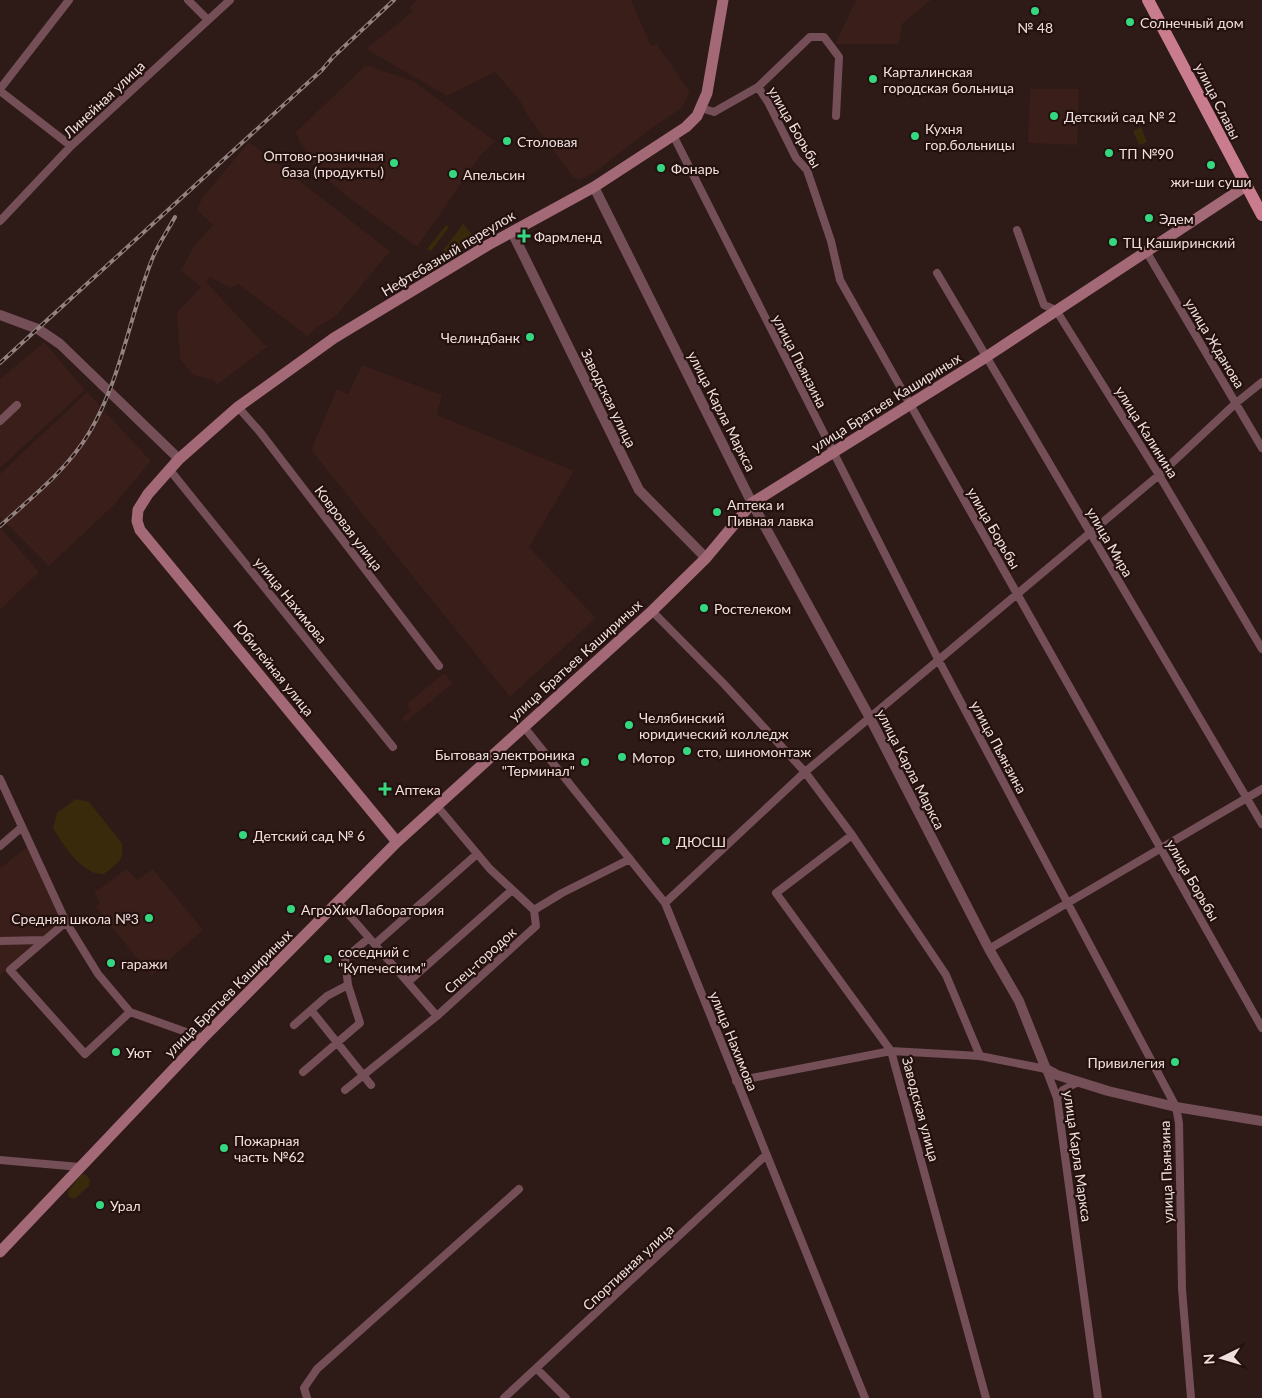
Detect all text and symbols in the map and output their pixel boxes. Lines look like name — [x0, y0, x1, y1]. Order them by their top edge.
marker: № 48 — [1029, 5, 1041, 17]
place label: Солнечный дом — [1140, 14, 1244, 31]
marker: Солнечный дом — [1124, 16, 1136, 28]
place label: № 48 — [1017, 19, 1053, 36]
street label: Линейная улица — [59, 57, 148, 142]
street label: улица Славы — [1191, 60, 1245, 142]
place label: Карталинская городская больница — [883, 63, 1014, 96]
marker: Карталинская городская больница — [867, 73, 879, 85]
street label: улица Борьбы — [765, 83, 825, 171]
place label: Детский сад № 2 — [1064, 108, 1176, 125]
marker: Детский сад № 2 — [1048, 110, 1060, 122]
place label: Кухня гор.больницы — [925, 120, 1015, 153]
marker: Кухня гор.больницы — [909, 130, 921, 142]
place label: Столовая — [517, 133, 578, 150]
marker: Столовая — [501, 135, 513, 147]
place label: ТП №90 — [1119, 145, 1174, 162]
place label: Оптово-розничная база (продукты) — [263, 147, 384, 180]
marker: ТП №90 — [1103, 147, 1115, 159]
marker: Оптово-розничная база (продукты) — [388, 157, 400, 169]
marker: жи-ши суши — [1205, 159, 1217, 171]
place label: Фонарь — [671, 160, 719, 177]
marker: Фонарь — [655, 162, 667, 174]
place label: Апельсин — [463, 166, 525, 183]
marker: Апельсин — [447, 168, 459, 180]
place label: жи-ши суши — [1171, 173, 1251, 190]
street label: Нефтебазный переулок — [378, 206, 519, 300]
place label: Эдем — [1159, 210, 1194, 227]
marker: Эдем — [1143, 212, 1155, 224]
place label: Фармленд — [534, 228, 602, 245]
marker: Фармленд — [518, 230, 530, 242]
place label: ТЦ Каширинский — [1123, 234, 1235, 251]
marker: ТЦ Каширинский — [1107, 236, 1119, 248]
street label: улица Жданова — [1182, 295, 1249, 391]
street label: улица Пьянзина — [769, 311, 831, 411]
place label: Челиндбанк — [441, 329, 521, 346]
marker: Челиндбанк — [524, 331, 536, 343]
street label: Заводская улица — [578, 346, 640, 450]
street label: улица Карла Маркса — [684, 348, 760, 474]
street label: улица Братьев Кашириных — [808, 349, 964, 455]
street label: улица Калинина — [1112, 383, 1182, 481]
street label: Ковровая улица — [311, 482, 387, 574]
street label: улица Борьбы — [964, 484, 1024, 572]
place label: Аптека и Пивная лавка — [727, 496, 814, 529]
street label: улица Мира — [1083, 504, 1137, 580]
marker: Аптека и Пивная лавка — [711, 506, 723, 518]
street label: улица Нахимова — [251, 553, 331, 647]
street label: улица Братьев Кашириных — [505, 596, 645, 724]
place label: Ростелеком — [714, 600, 791, 617]
marker: Ростелеком — [698, 602, 710, 614]
street label: Юбилейная улица — [230, 617, 318, 719]
street label: улица Пьянзина — [967, 698, 1031, 796]
street label: улица Карла Маркса — [873, 706, 949, 832]
place label: Челябинский юридический колледж — [639, 709, 789, 742]
marker: Челябинский юридический колледж — [623, 719, 635, 731]
place label: сто, шиномонтаж — [697, 743, 811, 760]
marker: сто, шиномонтаж — [681, 745, 693, 757]
place label: Бытовая электроника "Терминал" — [435, 746, 575, 779]
place label: Мотор — [632, 749, 675, 766]
marker: Мотор — [616, 751, 628, 763]
marker: Бытовая электроника "Терминал" — [579, 756, 591, 768]
place label: Аптека — [395, 781, 441, 798]
marker: Аптека — [379, 783, 391, 795]
place label: Детский сад № 6 — [253, 827, 365, 844]
marker: Детский сад № 6 — [237, 829, 249, 841]
place label: ДЮСШ — [676, 833, 726, 850]
marker: ДЮСШ — [660, 835, 672, 847]
street label: улица Борьбы — [1163, 836, 1223, 924]
place label: АгроХимЛаборатория — [301, 901, 444, 918]
marker: АгроХимЛаборатория — [285, 903, 297, 915]
place label: Средняя школа №3 — [11, 910, 139, 927]
marker: Средняя школа №3 — [143, 912, 155, 924]
street label: Спец-городок — [441, 923, 520, 997]
street label: улица Братьев Кашириных — [161, 926, 295, 1060]
place label: соседний с "Купеческим" — [338, 943, 426, 976]
marker: соседний с "Купеческим" — [322, 953, 334, 965]
place label: гаражи — [121, 955, 168, 972]
marker: гаражи — [105, 957, 117, 969]
street label: улица Нахимова — [706, 989, 762, 1093]
place label: Уют — [126, 1044, 152, 1061]
marker: Уют — [110, 1046, 122, 1058]
place label: Привилегия — [1088, 1054, 1165, 1071]
street label: Заводская улица — [899, 1055, 943, 1163]
marker: Привилегия — [1169, 1056, 1181, 1068]
street label: улица Карла Маркса — [1060, 1089, 1096, 1223]
street label: улица Пьянзина — [1156, 1120, 1176, 1224]
place label: Пожарная часть №62 — [234, 1132, 305, 1165]
marker: Пожарная часть №62 — [218, 1142, 230, 1154]
place label: Урал — [110, 1197, 141, 1214]
marker: Урал — [94, 1199, 106, 1211]
street label: Спортивная улица — [579, 1220, 677, 1314]
north arrow — [1197, 1333, 1247, 1383]
text: N — [1200, 1353, 1217, 1365]

